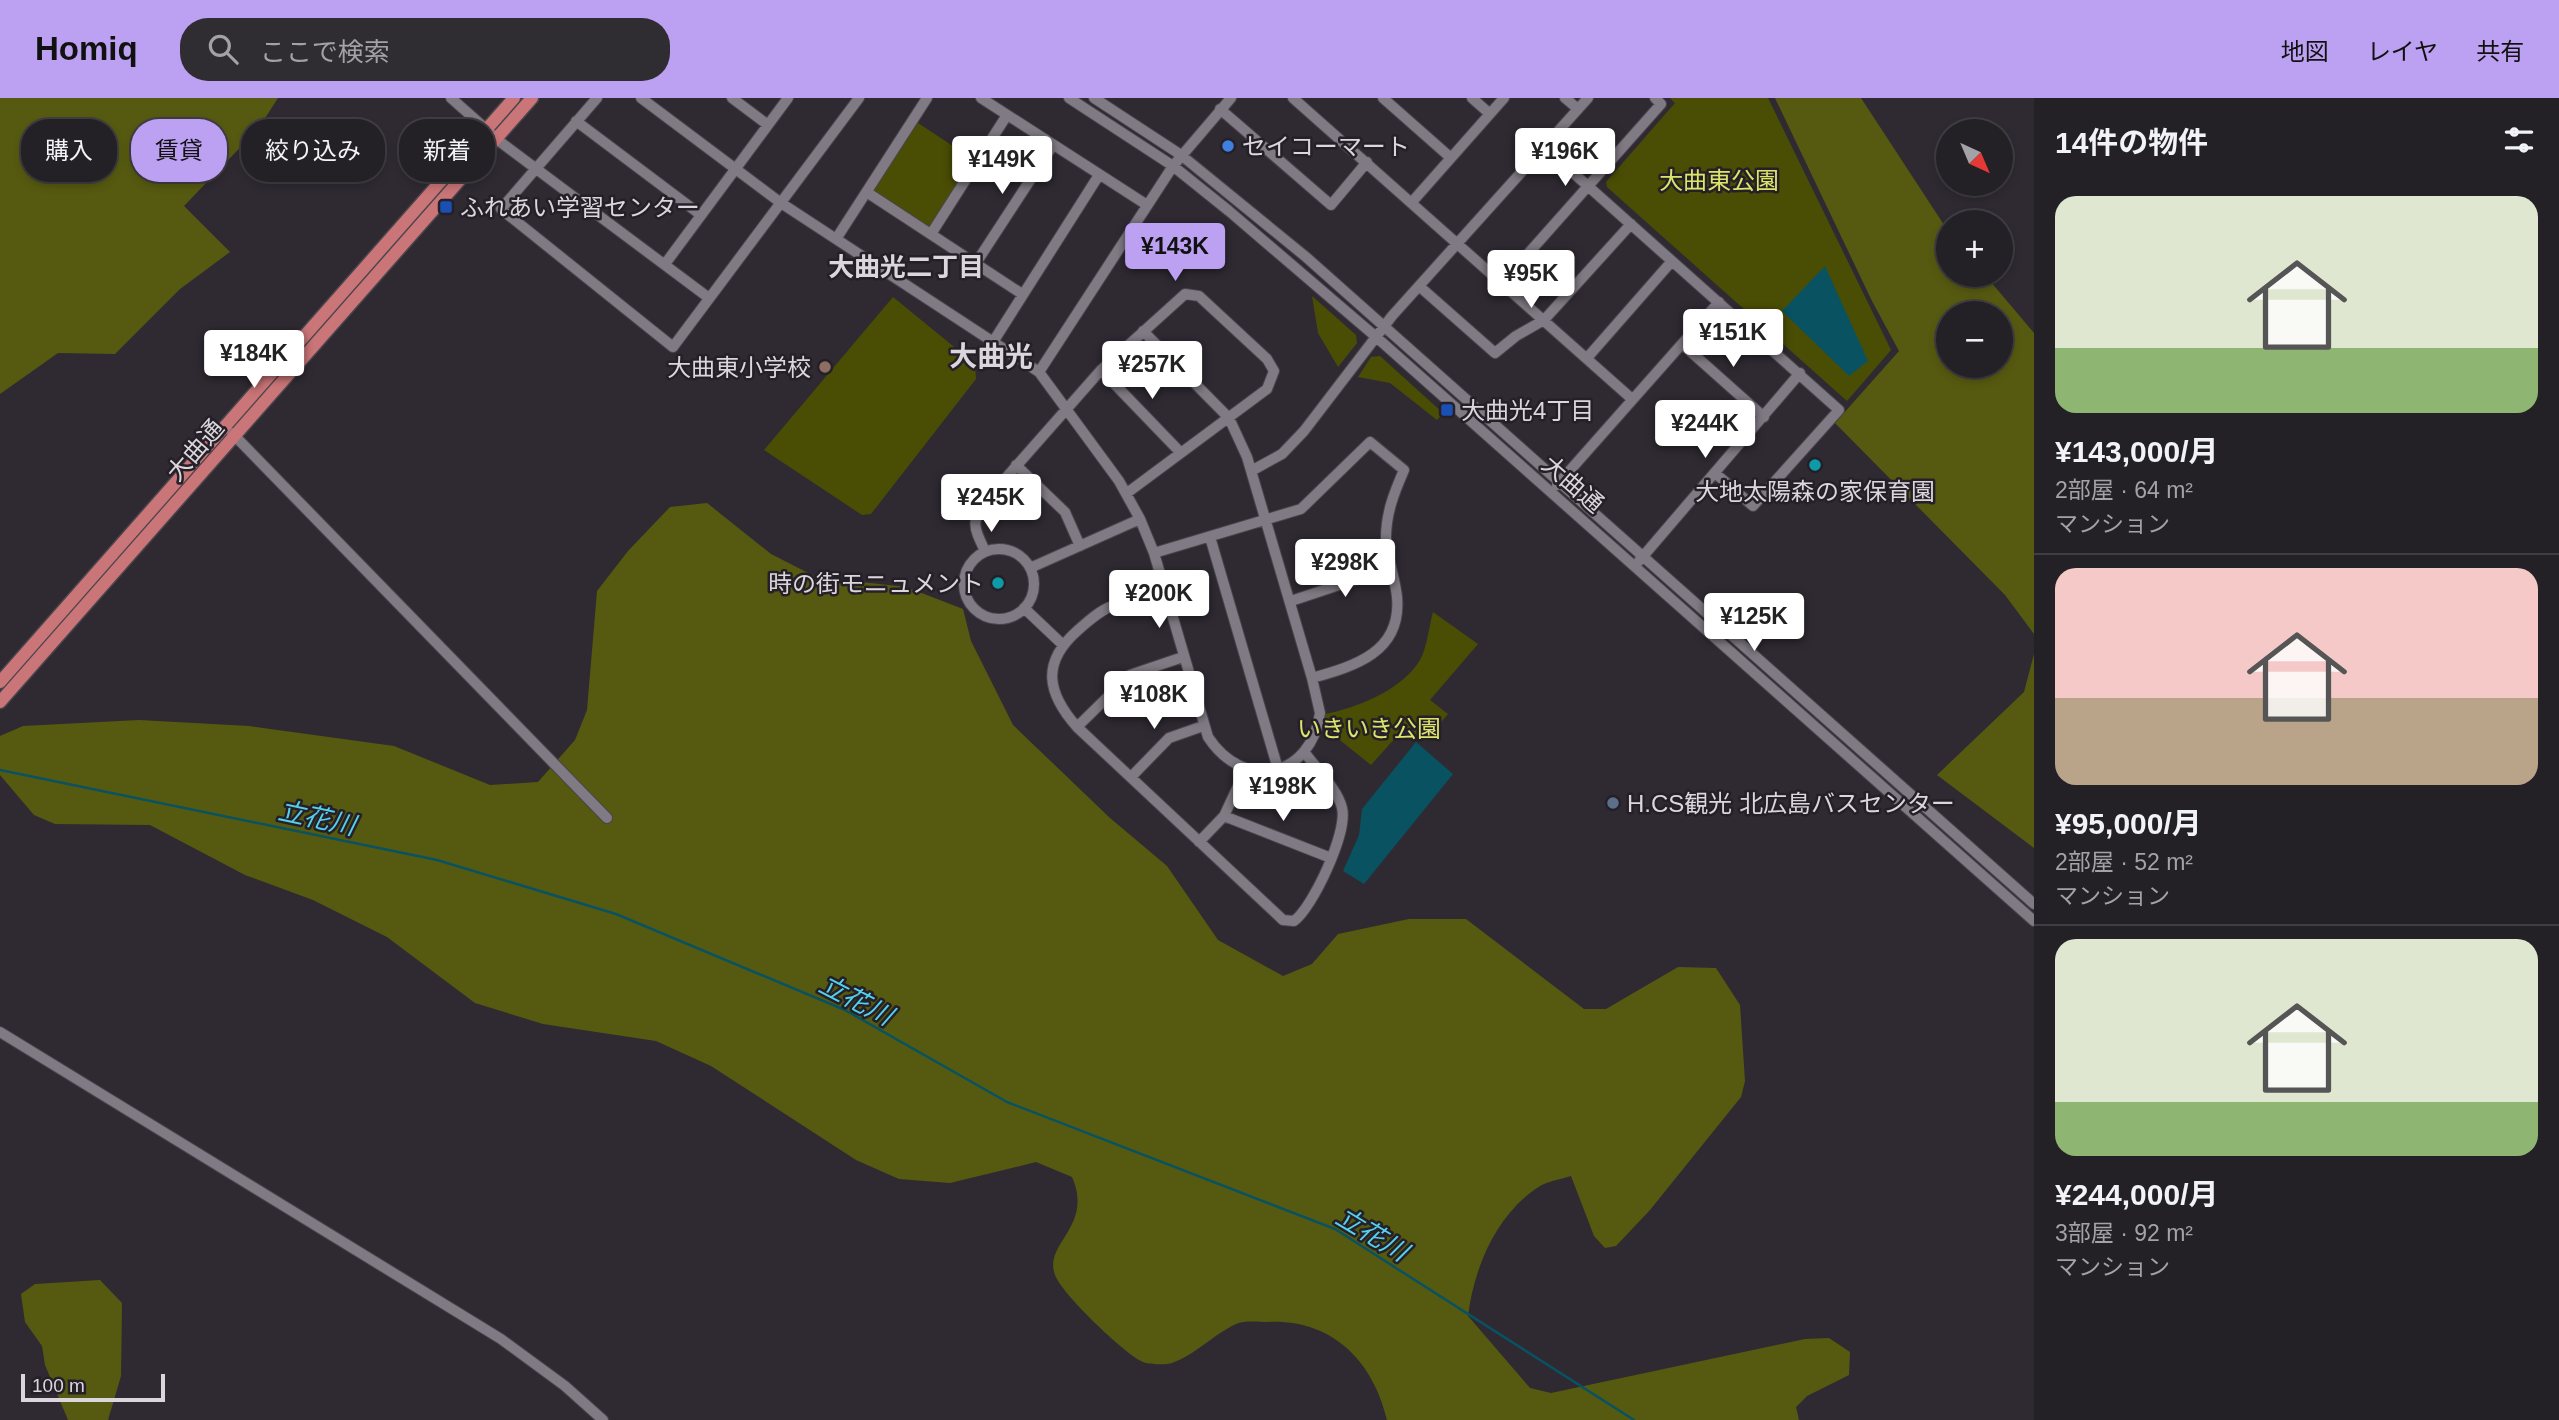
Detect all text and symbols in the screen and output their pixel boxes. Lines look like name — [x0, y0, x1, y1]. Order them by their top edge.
search box — [180, 18, 670, 81]
text: Homiq — [35, 30, 138, 67]
icon: search — [204, 30, 242, 68]
text: ここで検索 — [260, 37, 390, 67]
text: 地図 — [2281, 38, 2329, 65]
text: レイヤ — [2367, 38, 2438, 65]
text: 共有 — [2476, 38, 2524, 65]
chip: 購入 — [21, 119, 117, 182]
chip: 賃貸 — [131, 119, 227, 182]
chip: 絞り込み — [241, 119, 385, 182]
chip: 新着 — [399, 119, 495, 182]
north arrow — [1936, 119, 2012, 196]
map controls — [1936, 119, 2013, 378]
icon: filters — [2500, 121, 2538, 159]
text: 14件の物件 — [2055, 126, 2208, 159]
pin: ¥196K — [1516, 129, 1614, 188]
place label: セイコーマート — [1242, 133, 1410, 160]
pin: ¥149K — [953, 136, 1051, 196]
marker: セイコーマート — [1220, 138, 1236, 154]
text: ¥196K — [1531, 138, 1599, 164]
text: ¥149K — [968, 146, 1036, 172]
park label: 大曲東公園 — [1659, 167, 1779, 194]
place label: ふれあい学習センター — [460, 194, 700, 221]
marker: ふれあい学習センター — [438, 199, 454, 215]
button: + — [1936, 210, 2013, 287]
pin: ¥143K — [1126, 223, 1224, 283]
text: ¥143K — [1141, 233, 1209, 259]
icon: home — [2234, 242, 2360, 368]
pin: ¥95K — [1490, 250, 1572, 310]
district label: 大曲光二丁目 — [828, 252, 984, 282]
text: ¥95K — [1504, 260, 1558, 286]
button: − — [1936, 301, 2013, 378]
pin: ¥151K — [1684, 310, 1782, 369]
text: ¥151K — [1699, 319, 1767, 345]
pin: ¥184K — [205, 330, 303, 390]
text: ¥184K — [220, 340, 288, 366]
district label: 大曲光 — [949, 341, 1033, 372]
pin: ¥257K — [1103, 342, 1201, 401]
text: ¥257K — [1118, 351, 1186, 377]
place label: 大曲東小学校 — [667, 354, 811, 381]
marker: 大曲東小学校 — [817, 359, 833, 375]
place label: 大曲光4丁目 — [1461, 397, 1594, 424]
pin: ¥244K — [1656, 400, 1754, 460]
marker: 大曲光4丁目 — [1439, 402, 1455, 418]
text: ¥244K — [1671, 410, 1739, 436]
street label: 大曲通 — [161, 414, 229, 486]
text: ¥143,000/月 — [2055, 435, 2218, 468]
street label: 大曲通 — [1537, 450, 1609, 518]
marker: 大地太陽森の家保育園 — [1807, 457, 1823, 473]
pin: ¥245K — [942, 474, 1040, 534]
text: 2部屋 · 64 m² — [2055, 477, 2193, 503]
place label: 大地太陽森の家保育園 — [1695, 478, 1935, 505]
text: ¥245K — [957, 484, 1025, 510]
text: マンション — [2055, 511, 2170, 537]
pin: ¥298K — [1296, 540, 1394, 599]
text: ¥298K — [1311, 549, 1379, 575]
place label: 時の街モニュメント — [768, 570, 984, 597]
pin: ¥200K — [1110, 570, 1208, 630]
marker: 時の街モニュメント — [990, 575, 1006, 591]
text: ¥200K — [1125, 580, 1193, 606]
pin: ¥125K — [1705, 594, 1803, 653]
text: ¥125K — [1720, 603, 1788, 629]
icon: home — [2234, 614, 2360, 740]
pin: ¥108K — [1105, 672, 1203, 731]
text: ¥108K — [1120, 681, 1188, 707]
park label: いきいき公園 — [1297, 715, 1441, 742]
pin: ¥198K — [1234, 764, 1332, 823]
text: ¥198K — [1249, 773, 1317, 799]
place label: H.CS観光 北広島バスセンター — [1627, 790, 1955, 817]
water label: 立花川 — [276, 795, 361, 841]
marker: H.CS観光 北広島バスセンター — [1605, 795, 1621, 811]
text: ¥95,000/月 — [2055, 807, 2202, 840]
text: 2部屋 · 52 m² — [2055, 849, 2193, 875]
text: マンション — [2055, 883, 2170, 909]
water label: 立花川 — [814, 969, 900, 1032]
icon: home — [2234, 985, 2360, 1111]
text: ¥244,000/月 — [2055, 1178, 2218, 1211]
water label: 立花川 — [1331, 1201, 1416, 1268]
text: 3部屋 · 92 m² — [2055, 1220, 2193, 1246]
text: マンション — [2055, 1254, 2170, 1280]
scale bar — [21, 1371, 164, 1403]
text: 100 m — [32, 1375, 85, 1396]

